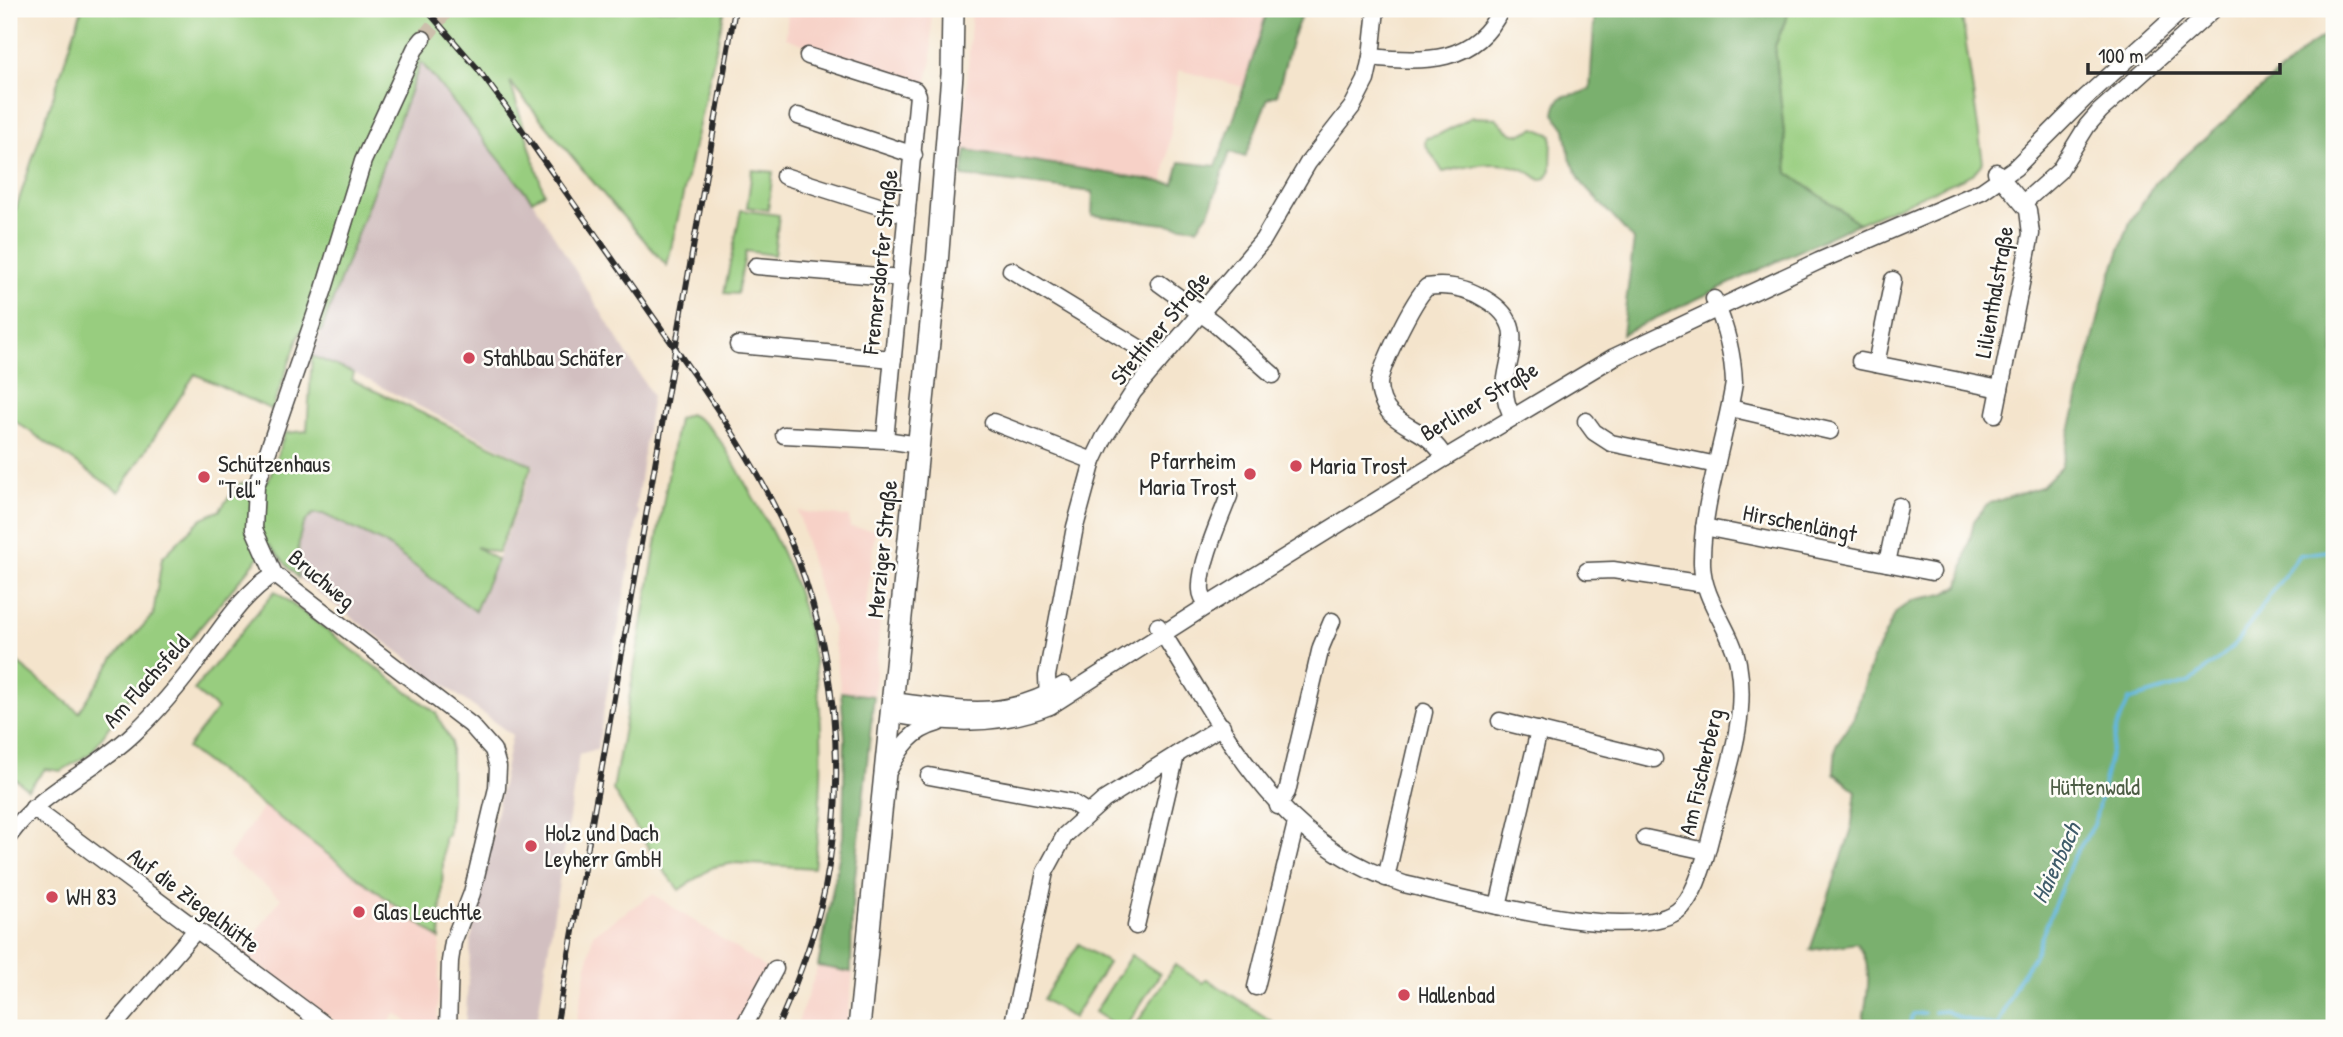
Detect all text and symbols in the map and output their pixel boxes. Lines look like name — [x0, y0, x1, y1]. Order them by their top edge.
scale bar — [2088, 32, 2280, 76]
text: 100 m — [2098, 41, 2144, 70]
street label: Fremersdorfer Straße — [854, 168, 905, 357]
street label: Lilienthalstraße — [1967, 224, 2020, 360]
street label: Stettiner Straße — [1103, 264, 1216, 391]
place label: Stahlbau Schäfer — [483, 342, 624, 373]
marker: Stahlbau Schäfer — [461, 350, 477, 366]
street label: Berliner Straße — [1414, 353, 1543, 448]
place label: Pfarrheim Maria Trost — [1139, 445, 1237, 502]
place label: Schützenhaus "Tell" — [218, 448, 331, 505]
place label: Maria Trost — [1310, 450, 1408, 481]
marker: Maria Trost — [1288, 458, 1304, 474]
marker: Pfarrheim Maria Trost — [1242, 466, 1258, 482]
marker: Schützenhaus "Tell" — [196, 469, 212, 485]
street label: Merziger Straße — [859, 479, 904, 619]
street label: Hirschenlängt — [1740, 496, 1861, 549]
street label: Bruchweg — [282, 542, 362, 616]
street label: Am Flachsfeld — [95, 627, 196, 734]
street label: Am Fischerberg — [1671, 706, 1730, 838]
park label: Hüttenwald — [2050, 771, 2140, 802]
water label: Haienbach — [2023, 816, 2088, 908]
place label: Holz und Dach Leyherr GmbH — [545, 817, 661, 874]
marker: Holz und Dach Leyherr GmbH — [523, 838, 539, 854]
street label: Auf die Ziegelhütte — [122, 840, 267, 959]
place label: WH 83 — [66, 881, 117, 912]
marker: WH 83 — [44, 889, 60, 905]
place label: Glas Leuchtle — [373, 896, 482, 927]
marker: Glas Leuchtle — [351, 904, 367, 920]
place label: Hallenbad — [1418, 979, 1495, 1010]
marker: Hallenbad — [1396, 987, 1412, 1003]

